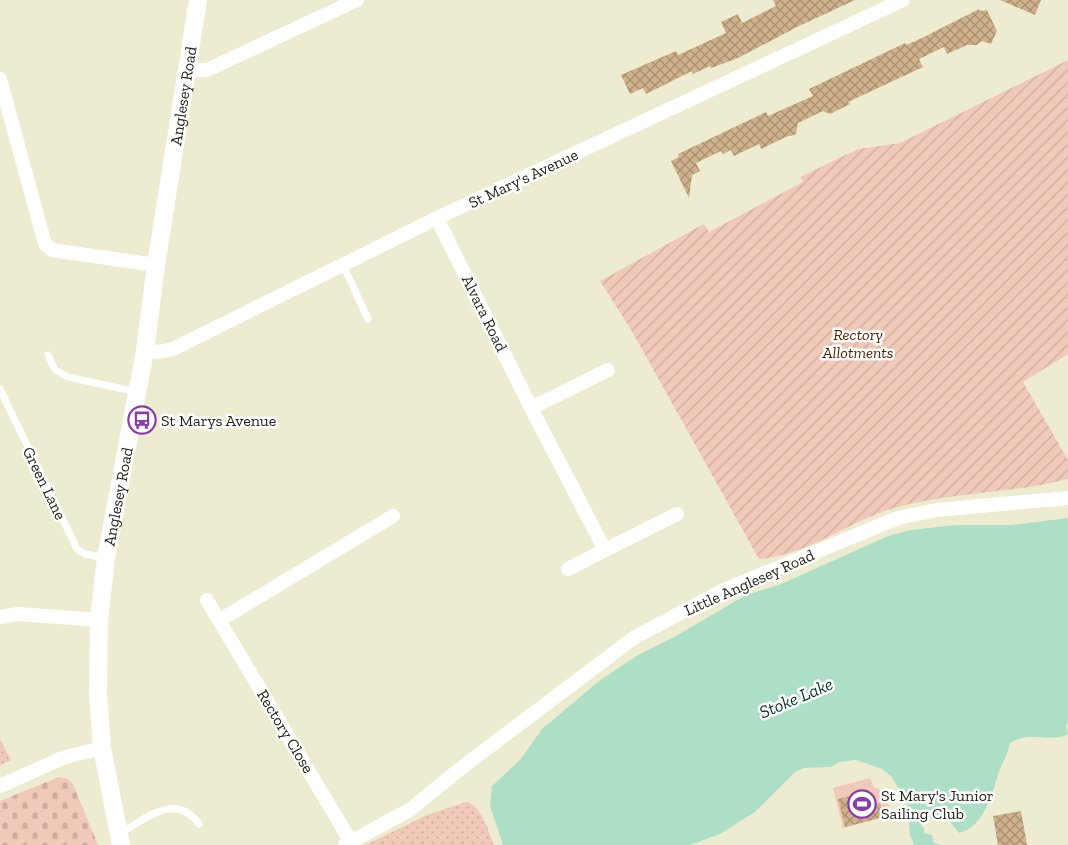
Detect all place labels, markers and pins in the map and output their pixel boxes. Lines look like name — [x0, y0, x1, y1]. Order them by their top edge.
bus stop icon: St Marys Avenue — [127, 405, 157, 435]
place label: St Marys Avenue — [161, 411, 276, 430]
place label: St Mary's Junior Sailing Club — [881, 786, 994, 823]
sports icon: St Mary's Junior Sailing Club — [847, 789, 877, 819]

